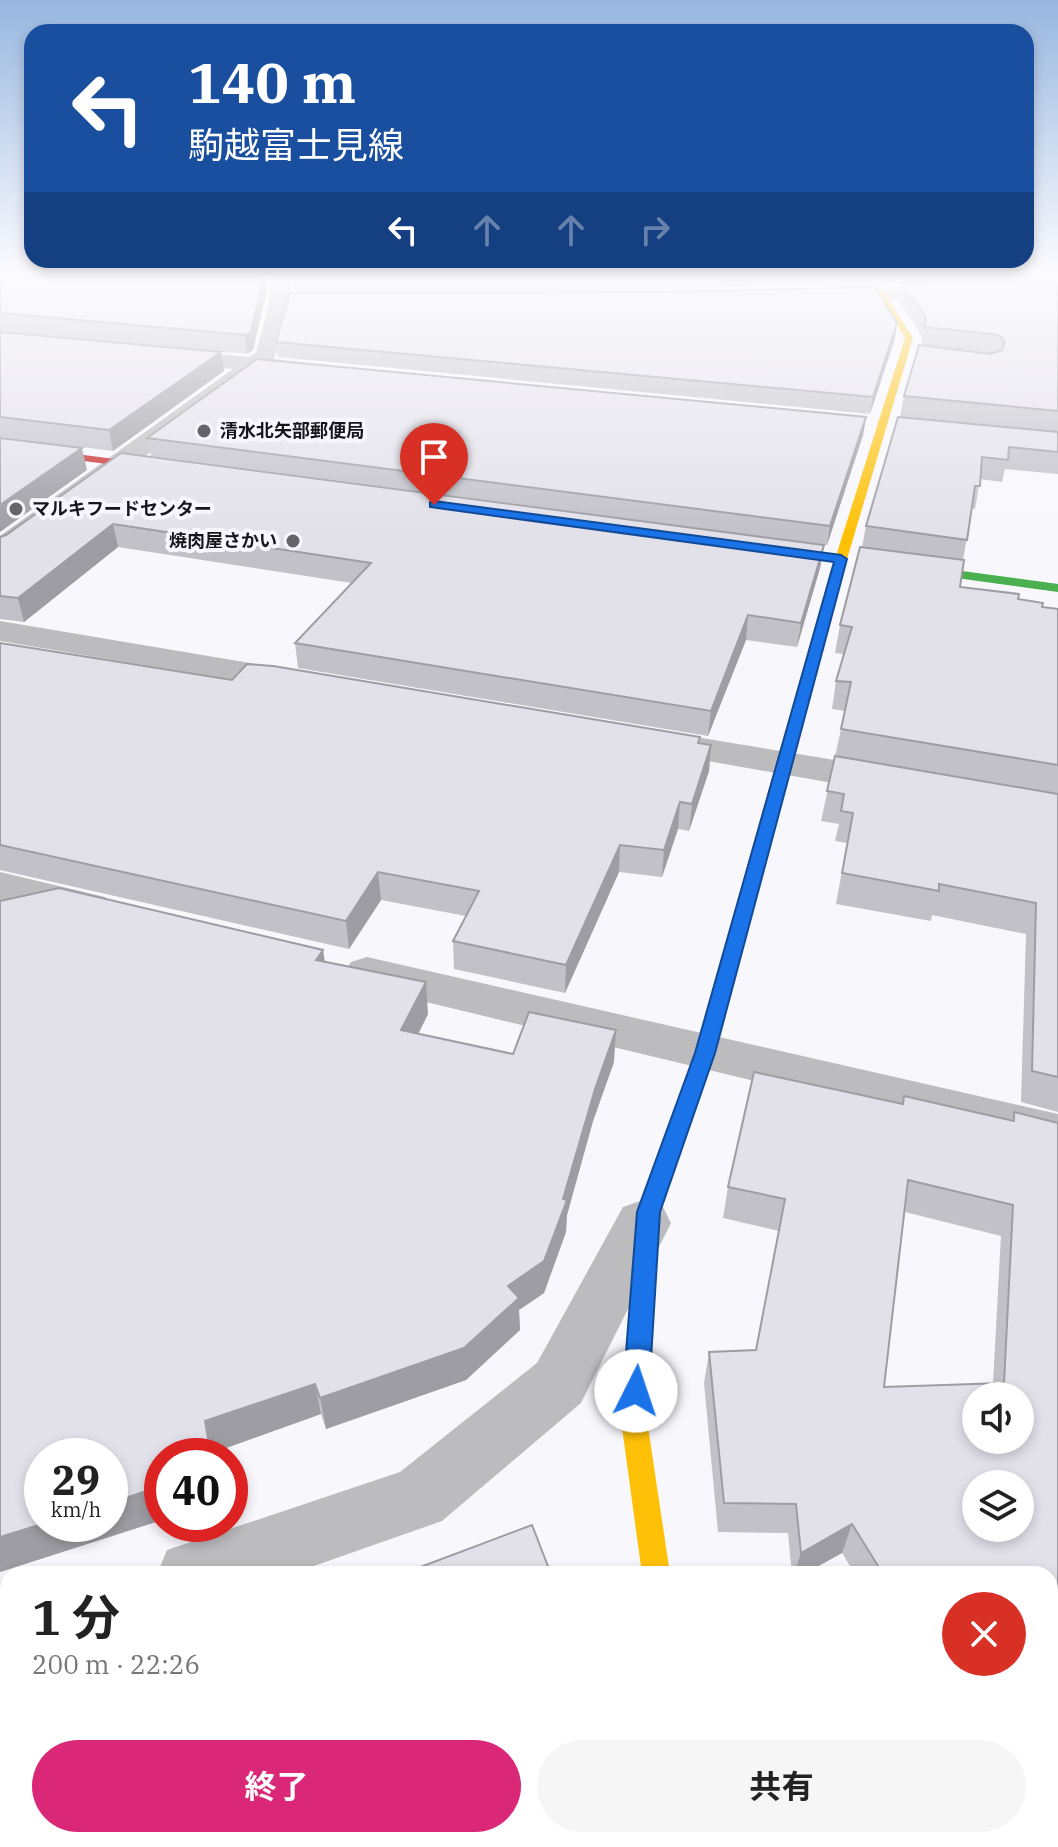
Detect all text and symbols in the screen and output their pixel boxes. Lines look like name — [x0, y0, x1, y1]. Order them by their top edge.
text: 140 m — [188, 46, 356, 118]
icon: left — [56, 56, 160, 160]
text: 駒越富士見線 — [188, 121, 404, 168]
icon: left — [381, 208, 425, 252]
icon: ahead — [465, 208, 509, 252]
icon: ahead — [549, 208, 593, 252]
icon: right — [633, 208, 677, 252]
place label: 清水北矢部郵便局 — [220, 419, 364, 442]
marker: 清水北矢部郵便局 — [195, 422, 213, 440]
pin — [400, 423, 468, 505]
icon: arrive — [412, 435, 456, 479]
place label: マルキフードセンター — [32, 497, 212, 520]
marker: マルキフードセンター — [7, 500, 25, 518]
place label: 焼肉屋さかい — [169, 529, 277, 552]
marker: 焼肉屋さかい — [284, 532, 302, 550]
position arrow — [594, 1349, 678, 1433]
map controls — [962, 1382, 1034, 1542]
button: sound — [962, 1382, 1034, 1454]
speed limit sign: 40 — [144, 1438, 248, 1542]
text: 29 — [52, 1454, 100, 1506]
button: layers — [962, 1470, 1034, 1542]
text: km/h — [51, 1496, 101, 1523]
text: 1 分 — [32, 1586, 120, 1648]
button: close — [942, 1592, 1026, 1676]
text: 200 m · 22:26 — [32, 1647, 200, 1681]
button: 終了 — [32, 1740, 521, 1832]
button: 共有 — [537, 1740, 1026, 1832]

